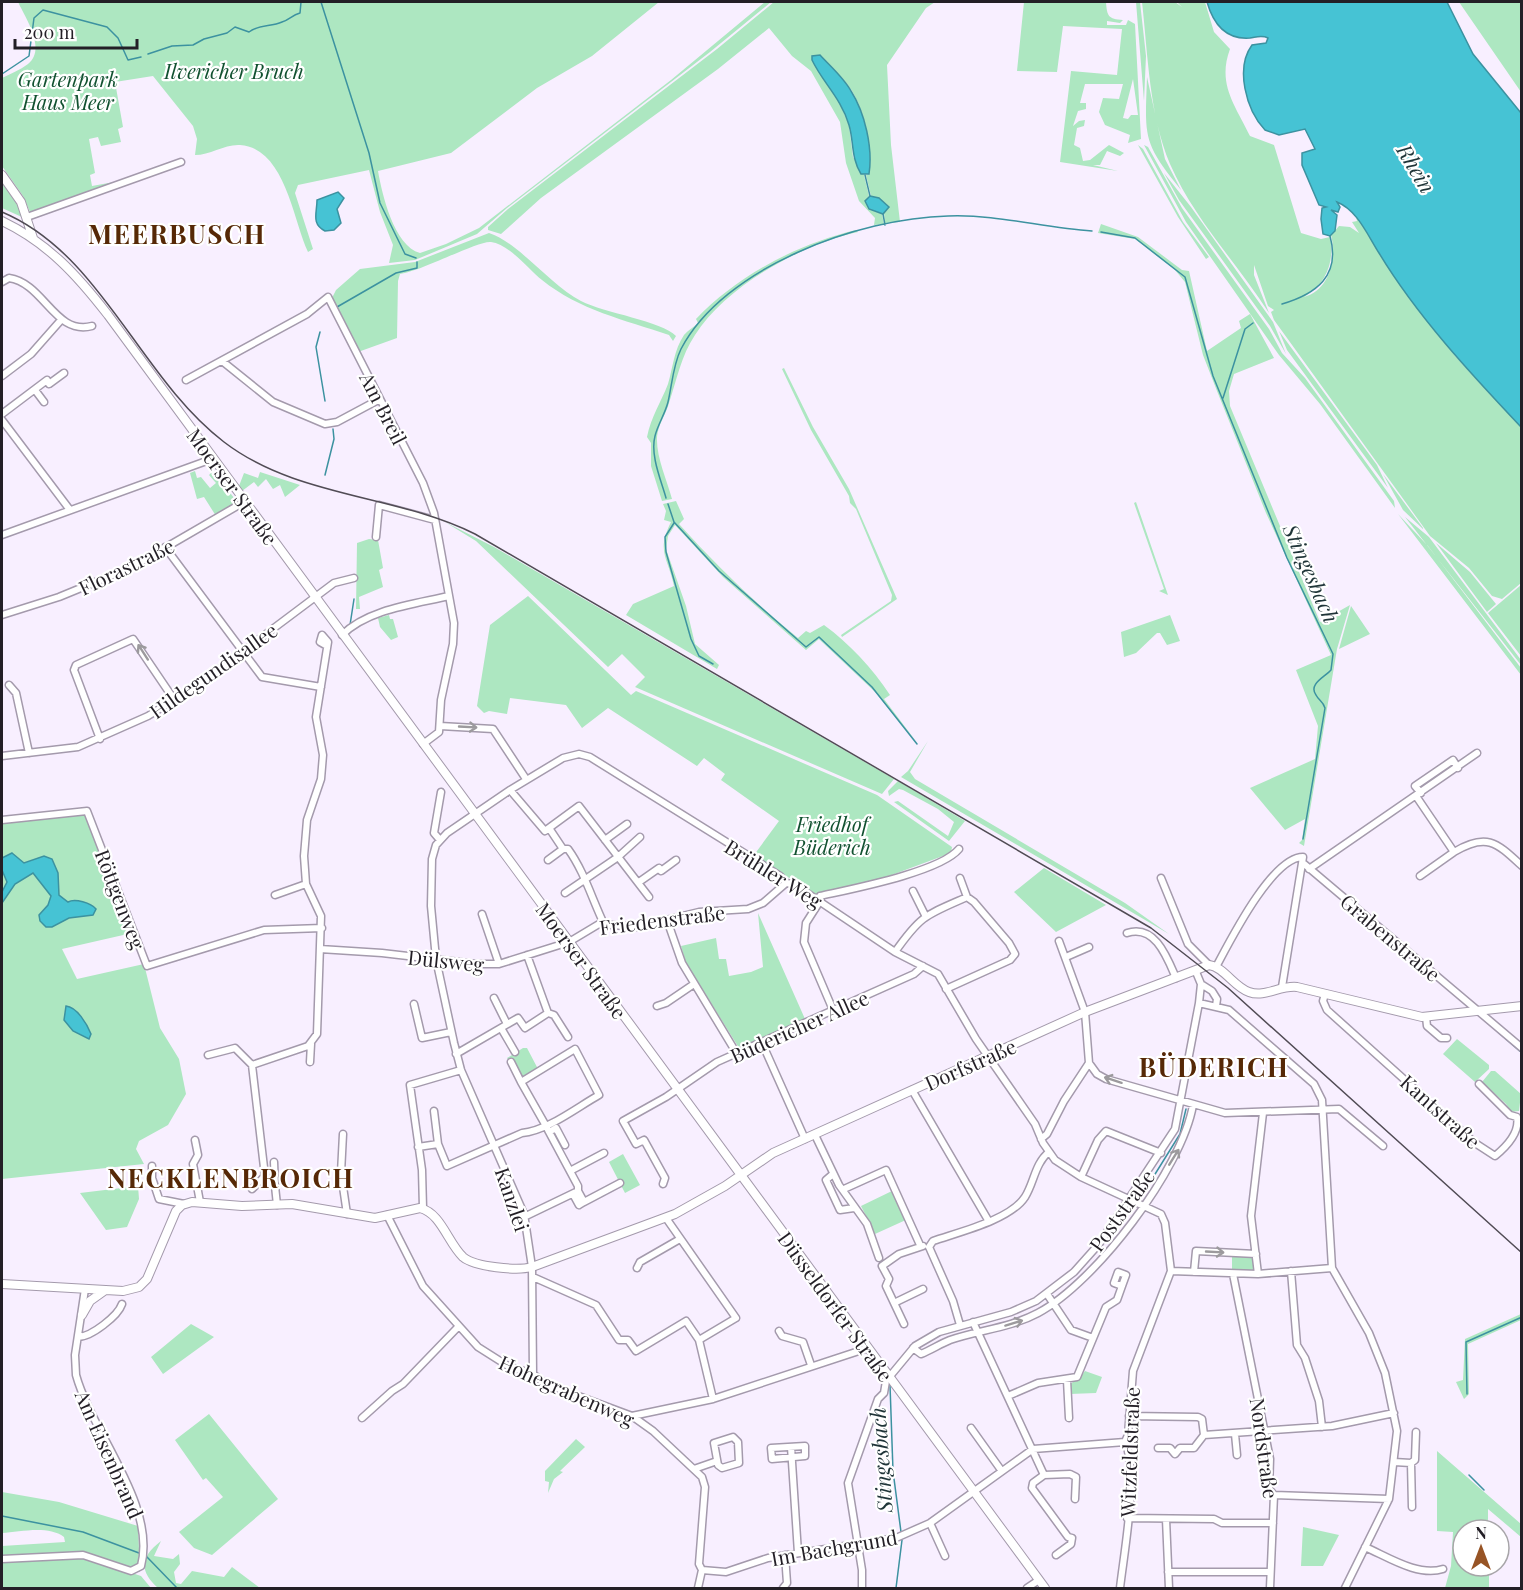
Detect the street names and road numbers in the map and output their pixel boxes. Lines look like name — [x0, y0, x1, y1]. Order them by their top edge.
street label: Am Breil — [354, 366, 414, 449]
street label: Moerser Straße — [181, 422, 285, 550]
street label: Florastraße — [74, 531, 178, 601]
street label: Hildegundisallee — [144, 616, 282, 724]
street label: Brühler Weg — [720, 832, 828, 914]
street label: Röttgenweg — [90, 845, 153, 953]
street label: Grabenstraße — [1335, 887, 1447, 987]
street label: Moerser Straße — [530, 896, 634, 1024]
street label: Friedenstraße — [598, 898, 726, 940]
street label: Dülsweg — [406, 943, 486, 977]
street label: Büdericher Allee — [725, 983, 873, 1069]
street label: Dorfstraße — [920, 1032, 1020, 1096]
street label: Kantstraße — [1395, 1068, 1487, 1154]
street label: Kanzlei — [489, 1163, 537, 1235]
street label: Poststraße — [1082, 1164, 1160, 1256]
street label: Düsseldorfer Straße — [772, 1225, 900, 1387]
street label: Hohegrabenweg — [495, 1348, 640, 1432]
street label: Am Eisenbrand — [69, 1385, 151, 1523]
street label: Witzfeldstraße — [1113, 1386, 1145, 1519]
street label: Nordstraße — [1245, 1396, 1285, 1500]
street label: Im Bachgrund — [769, 1523, 900, 1571]

